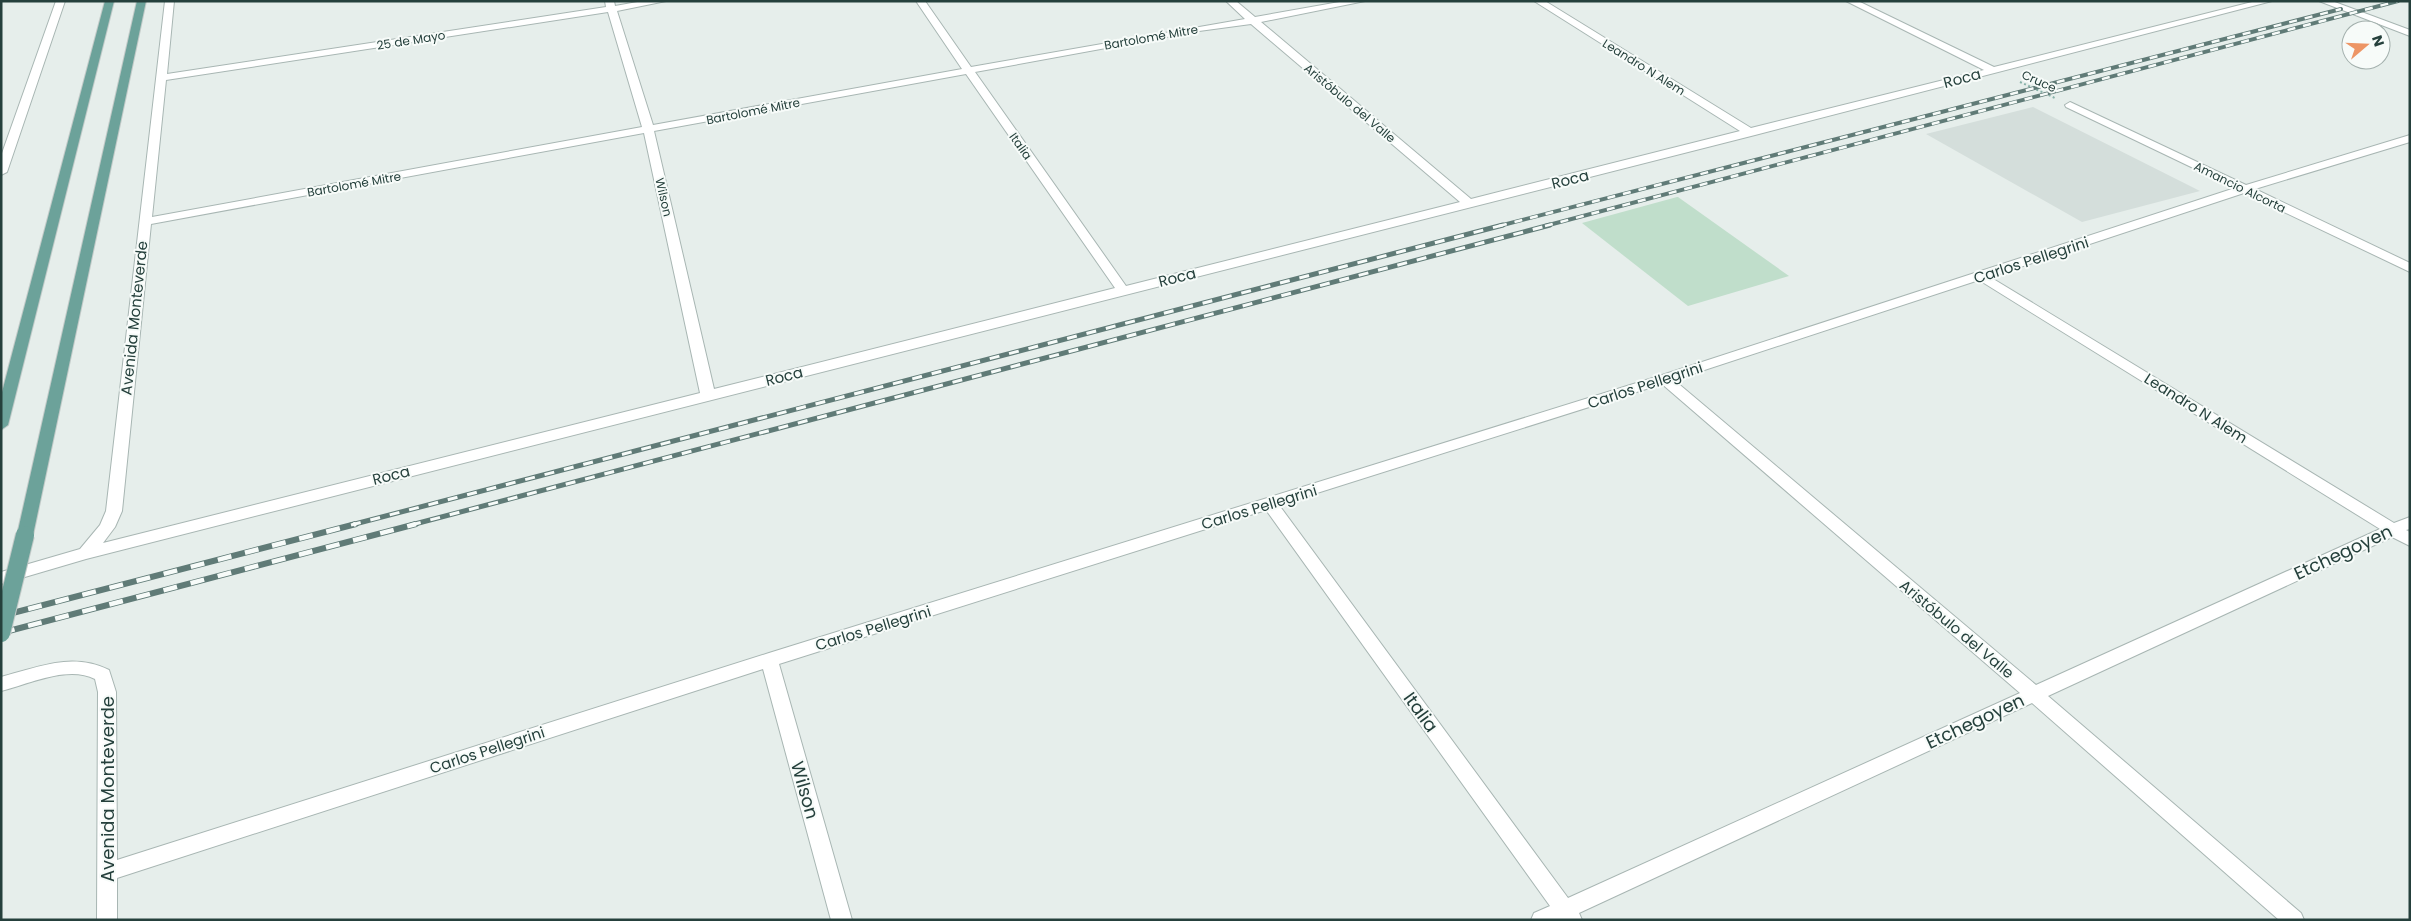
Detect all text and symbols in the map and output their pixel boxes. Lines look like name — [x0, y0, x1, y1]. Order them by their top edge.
street label: Bartolomé Mitre — [1103, 20, 1199, 54]
north arrow — [2341, 20, 2391, 70]
street label: 25 de Mayo — [375, 26, 447, 54]
text: N — [2367, 33, 2389, 49]
street label: Leandro N Alem — [1599, 35, 1689, 99]
street label: Aristóbulo del Valle — [1301, 60, 1399, 146]
street label: Roca — [1941, 63, 1983, 93]
street label: Cruce — [2019, 66, 2059, 96]
street label: Bartolomé Mitre — [705, 94, 801, 128]
street label: Italia — [1006, 129, 1036, 163]
street label: Amancio Alcorta — [2191, 157, 2289, 217]
street label: Roca — [1549, 164, 1591, 194]
street label: Bartolomé Mitre — [306, 167, 402, 201]
street label: Wilson — [651, 176, 677, 218]
street label: Carlos Pellegrini — [1971, 231, 2091, 289]
street label: Avenida Monteverde — [115, 240, 153, 396]
street label: Roca — [1156, 262, 1198, 292]
street label: Carlos Pellegrini — [1585, 356, 1705, 414]
street label: Roca — [763, 361, 805, 391]
street label: Leandro N Alem — [2140, 368, 2252, 448]
street label: Roca — [370, 460, 412, 490]
street label: Carlos Pellegrini — [1199, 479, 1319, 535]
street label: Etchegoyen — [2290, 518, 2396, 586]
street label: Aristóbulo del Valle — [1895, 575, 2019, 683]
street label: Carlos Pellegrini — [813, 600, 933, 656]
street label: Italia — [1398, 687, 1444, 737]
street label: Etchegoyen — [1922, 687, 2028, 755]
street label: Avenida Monteverde — [95, 696, 120, 882]
street label: Carlos Pellegrini — [427, 721, 547, 779]
street label: Wilson — [785, 758, 825, 822]

